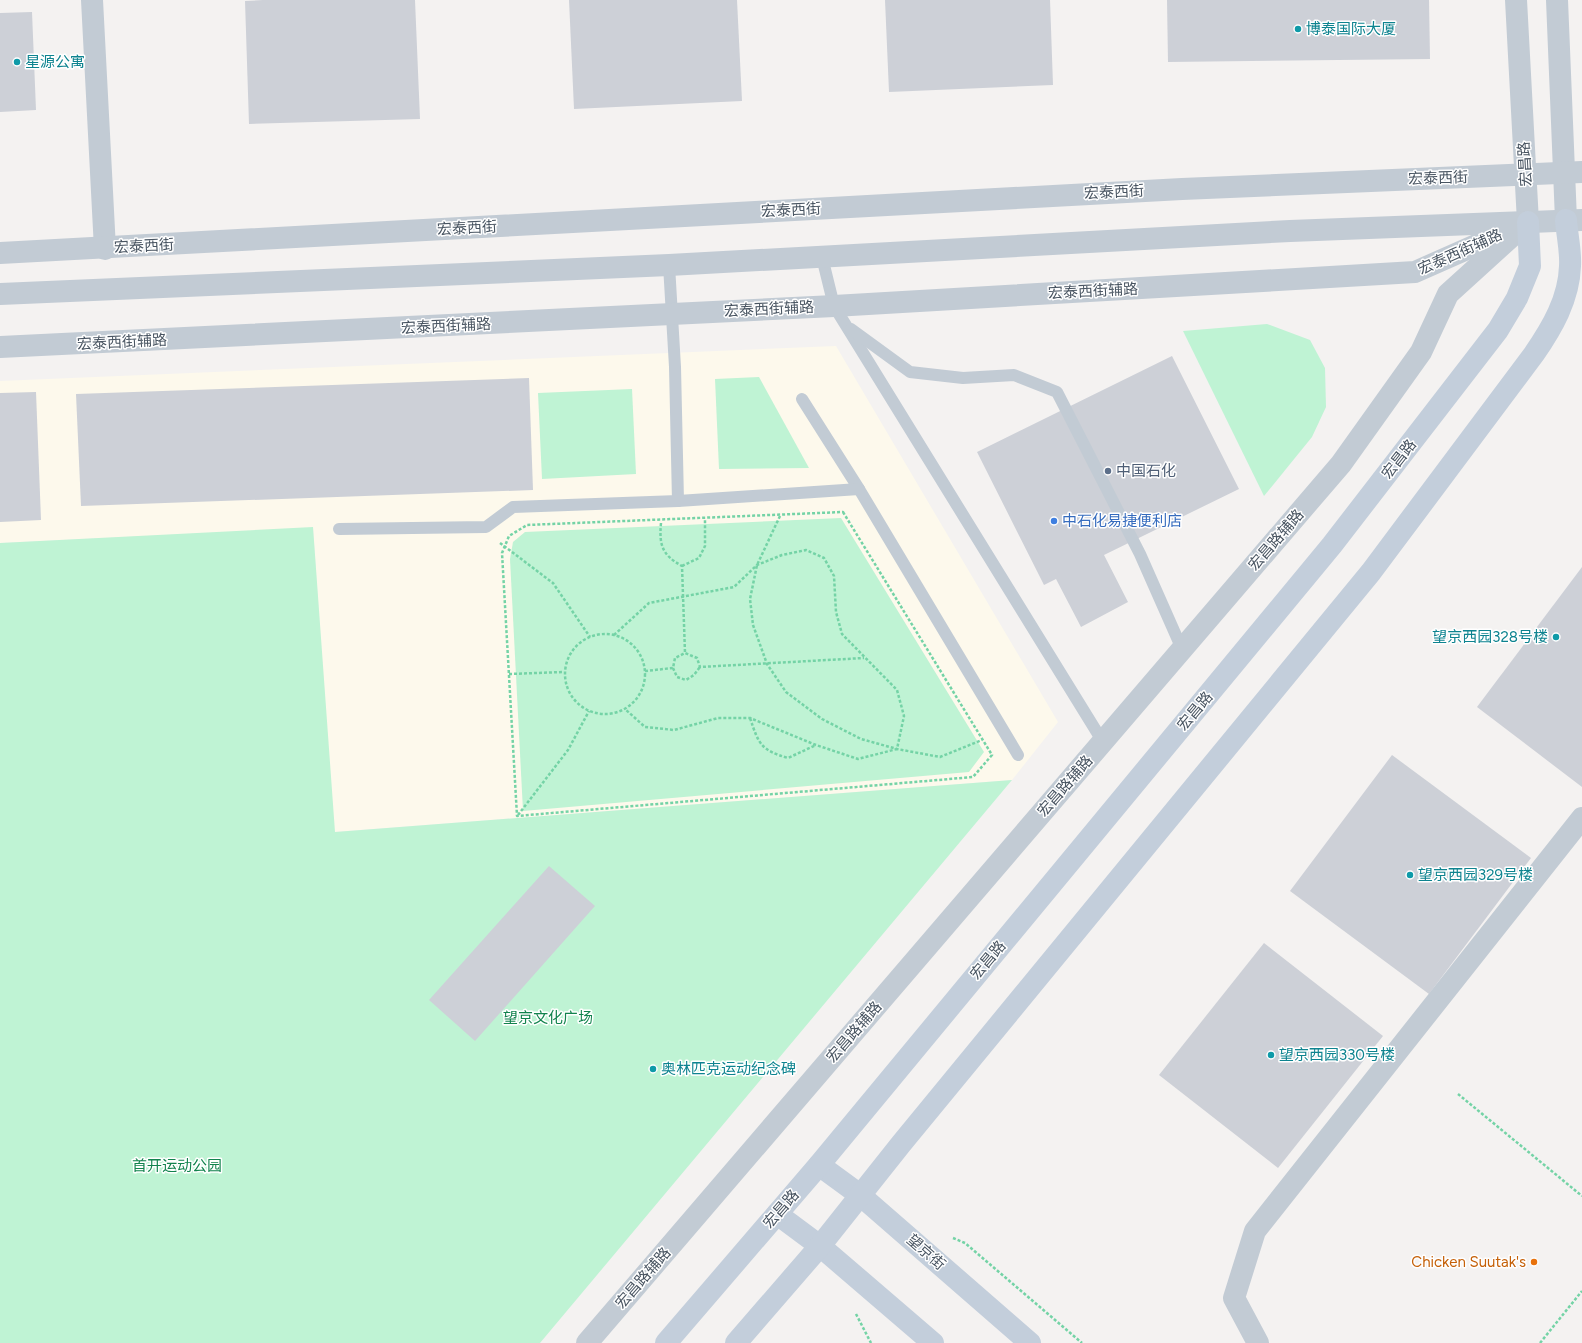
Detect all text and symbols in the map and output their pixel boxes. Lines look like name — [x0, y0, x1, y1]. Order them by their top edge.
place label: 博泰国际大厦 — [1306, 20, 1396, 38]
marker: 博泰国际大厦 — [1293, 24, 1303, 34]
place label: 星源公寓 — [25, 53, 85, 71]
marker: 星源公寓 — [12, 57, 22, 67]
street label: 宏昌路 — [1515, 141, 1535, 187]
street label: 宏泰西街 — [1408, 168, 1468, 188]
street label: 宏泰西街 — [1084, 181, 1144, 203]
street label: 宏泰西街 — [761, 199, 821, 221]
street label: 宏泰西街 — [437, 217, 497, 239]
street label: 宏泰西街辅路 — [1415, 225, 1505, 279]
street label: 宏泰西街 — [114, 235, 174, 257]
street label: 宏泰西街辅路 — [1048, 280, 1138, 302]
street label: 宏泰西街辅路 — [724, 298, 814, 320]
street label: 宏泰西街辅路 — [401, 315, 491, 337]
street label: 宏泰西街辅路 — [77, 331, 167, 353]
street label: 宏昌路 — [1378, 436, 1420, 482]
place label: 中国石化 — [1116, 462, 1176, 480]
marker: 中国石化 — [1103, 466, 1113, 476]
street label: 宏昌路辅路 — [1245, 506, 1307, 574]
place label: 中石化易捷便利店 — [1062, 512, 1182, 530]
marker: 中石化易捷便利店 — [1049, 516, 1059, 526]
place label: 望京西园328号楼 — [1432, 628, 1548, 646]
marker: 望京西园328号楼 — [1551, 632, 1561, 642]
street label: 宏昌路 — [1174, 688, 1216, 734]
street label: 宏昌路辅路 — [1034, 752, 1096, 820]
place label: 望京西园329号楼 — [1418, 866, 1533, 884]
marker: 望京西园329号楼 — [1405, 870, 1415, 880]
street label: 宏昌路 — [967, 937, 1009, 983]
street label: 宏昌路辅路 — [823, 998, 885, 1066]
park label: 望京文化广场 — [503, 1009, 593, 1027]
place label: 望京西园330号楼 — [1279, 1046, 1395, 1064]
marker: 望京西园330号楼 — [1266, 1050, 1276, 1060]
place label: 奥林匹克运动纪念碑 — [661, 1060, 796, 1078]
marker: 奥林匹克运动纪念碑 — [648, 1064, 658, 1074]
park label: 首开运动公园 — [132, 1157, 222, 1175]
street label: 宏昌路 — [759, 1186, 803, 1232]
street label: 望京街 — [903, 1230, 949, 1274]
street label: 宏昌路辅路 — [612, 1244, 674, 1312]
place label: Chicken Suutak's — [1411, 1253, 1526, 1271]
marker: Chicken Suutak's — [1529, 1257, 1539, 1267]

